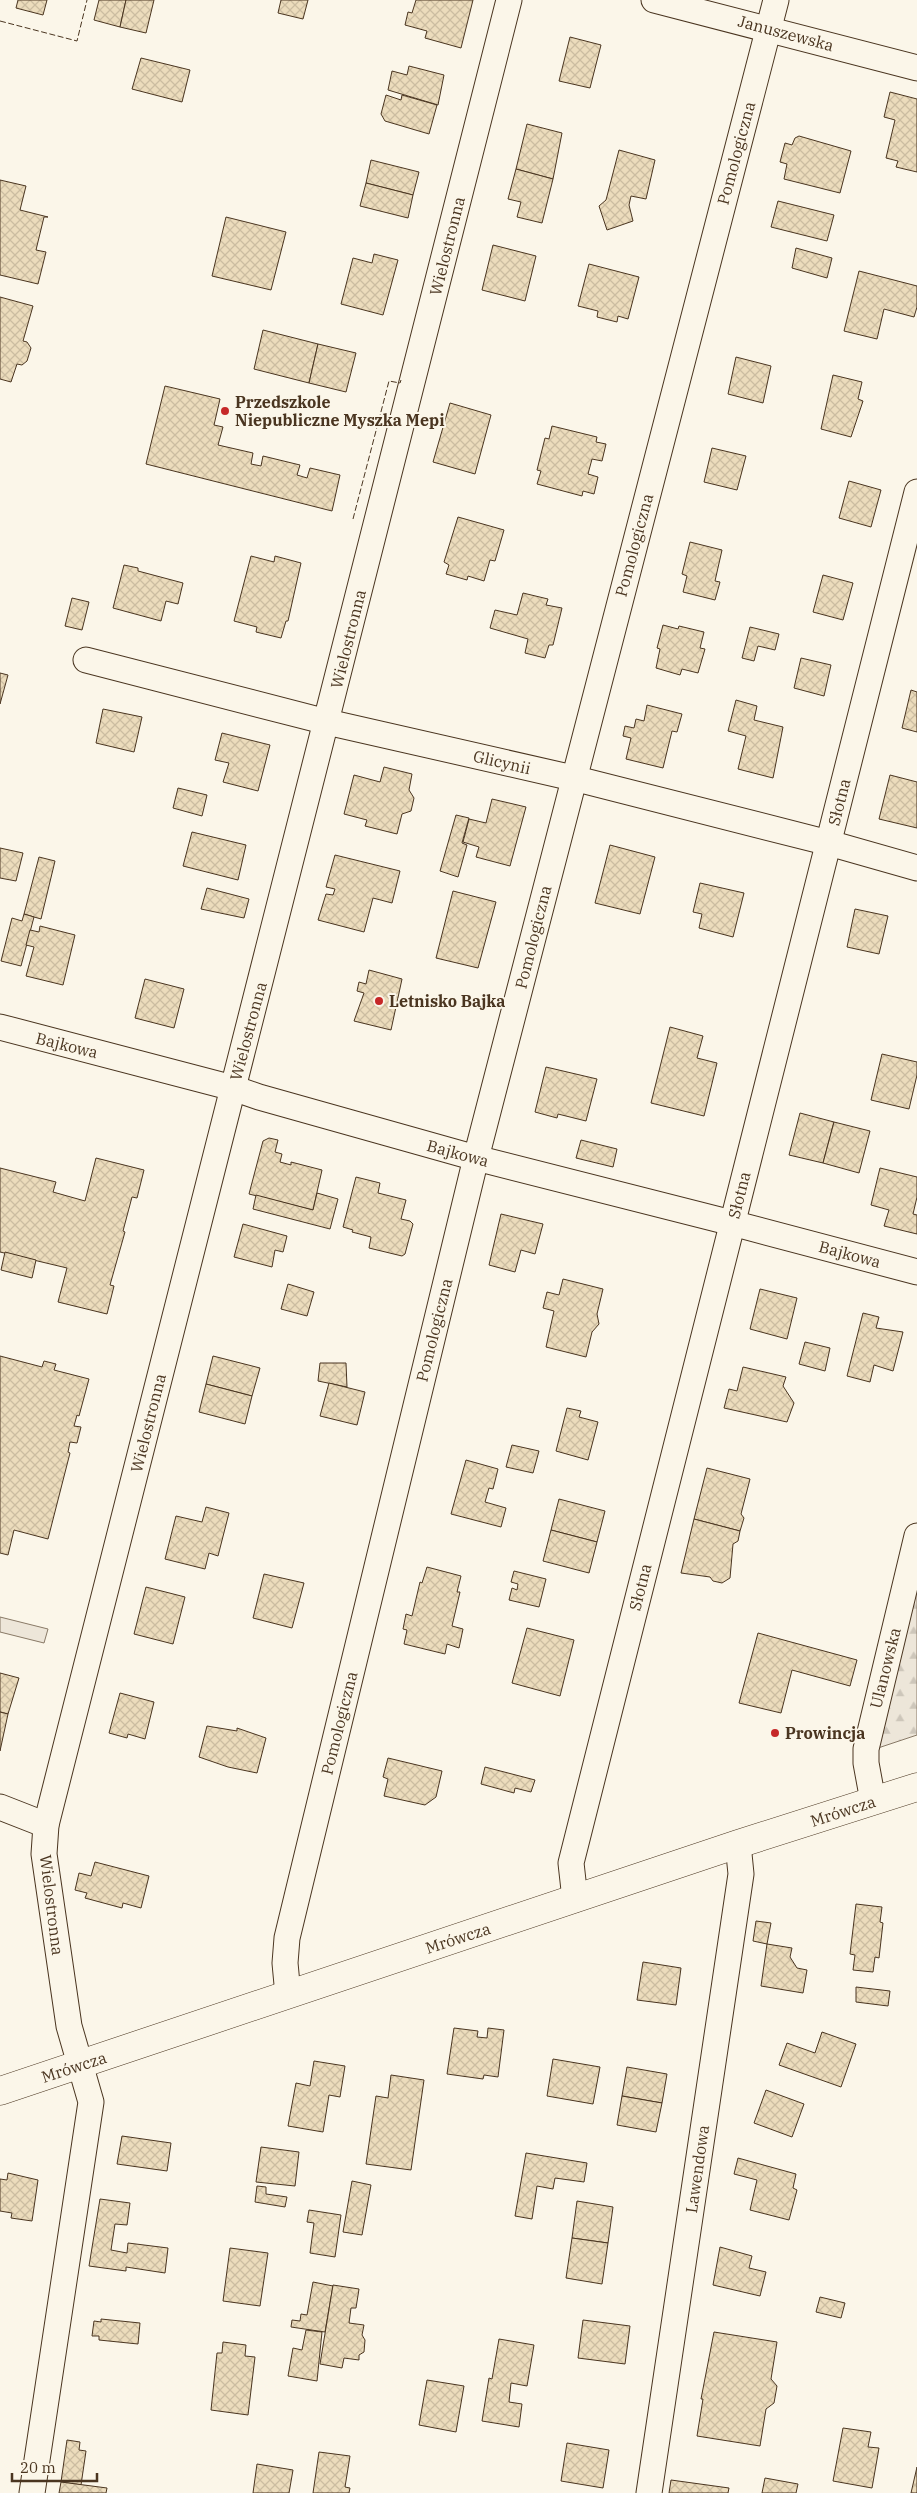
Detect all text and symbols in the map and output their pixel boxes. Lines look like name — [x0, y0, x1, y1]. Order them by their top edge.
street label: Januszewska — [736, 11, 836, 55]
street label: Pomologiczna — [713, 99, 759, 207]
street label: Wielostronna — [425, 194, 469, 298]
place label: Przedszkole Niepubliczne Myszka Mepi — [235, 392, 445, 430]
marker: Przedszkole Niepubliczne Myszka Mepi — [219, 405, 231, 417]
street label: Pomologiczna — [611, 491, 657, 599]
street label: Wielostronna — [326, 587, 370, 691]
street label: Glicynii — [471, 746, 533, 778]
street label: Słotna — [823, 776, 855, 828]
street label: Pomologiczna — [510, 883, 556, 991]
street label: Wielostronna — [225, 979, 271, 1083]
place label: Letnisko Bajka — [389, 991, 505, 1011]
marker: Letnisko Bajka — [373, 995, 385, 1007]
street label: Bajkowa — [34, 1028, 100, 1062]
street label: Bajkowa — [425, 1135, 491, 1171]
street label: Słotna — [723, 1169, 755, 1221]
street label: Bajkowa — [817, 1236, 883, 1272]
street label: Pomologiczna — [411, 1276, 457, 1384]
street label: Wielostronna — [126, 1371, 170, 1475]
street label: Słotna — [624, 1561, 656, 1613]
street label: Ulanowska — [865, 1625, 905, 1711]
street label: Pomologiczna — [316, 1669, 362, 1777]
place label: Prowincja — [785, 1723, 865, 1743]
marker: Prowincja — [769, 1727, 781, 1739]
street label: Mrówcza — [808, 1791, 878, 1831]
street label: Wielostronna — [36, 1853, 68, 1957]
street label: Mrówcza — [423, 1918, 493, 1958]
street label: Mrówcza — [39, 2047, 109, 2087]
street label: Lawendowa — [681, 2123, 713, 2214]
scale bar — [12, 2450, 98, 2482]
text: 20 m — [20, 2458, 56, 2477]

